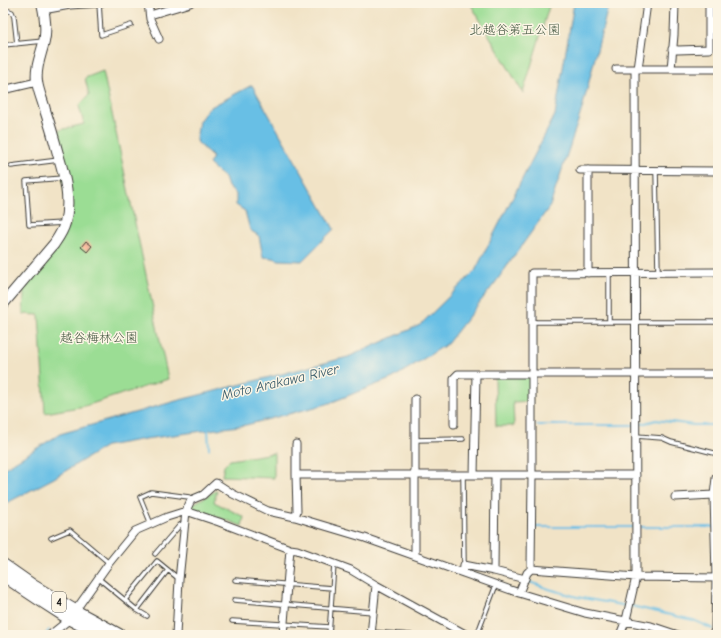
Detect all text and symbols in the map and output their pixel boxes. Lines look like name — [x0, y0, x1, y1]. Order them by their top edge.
park label: 北越谷第五公園 — [469, 22, 561, 37]
park label: 越谷梅林公園 — [60, 330, 138, 345]
water label: Moto Arakawa River — [219, 360, 342, 404]
road number: 4 — [52, 592, 66, 612]

